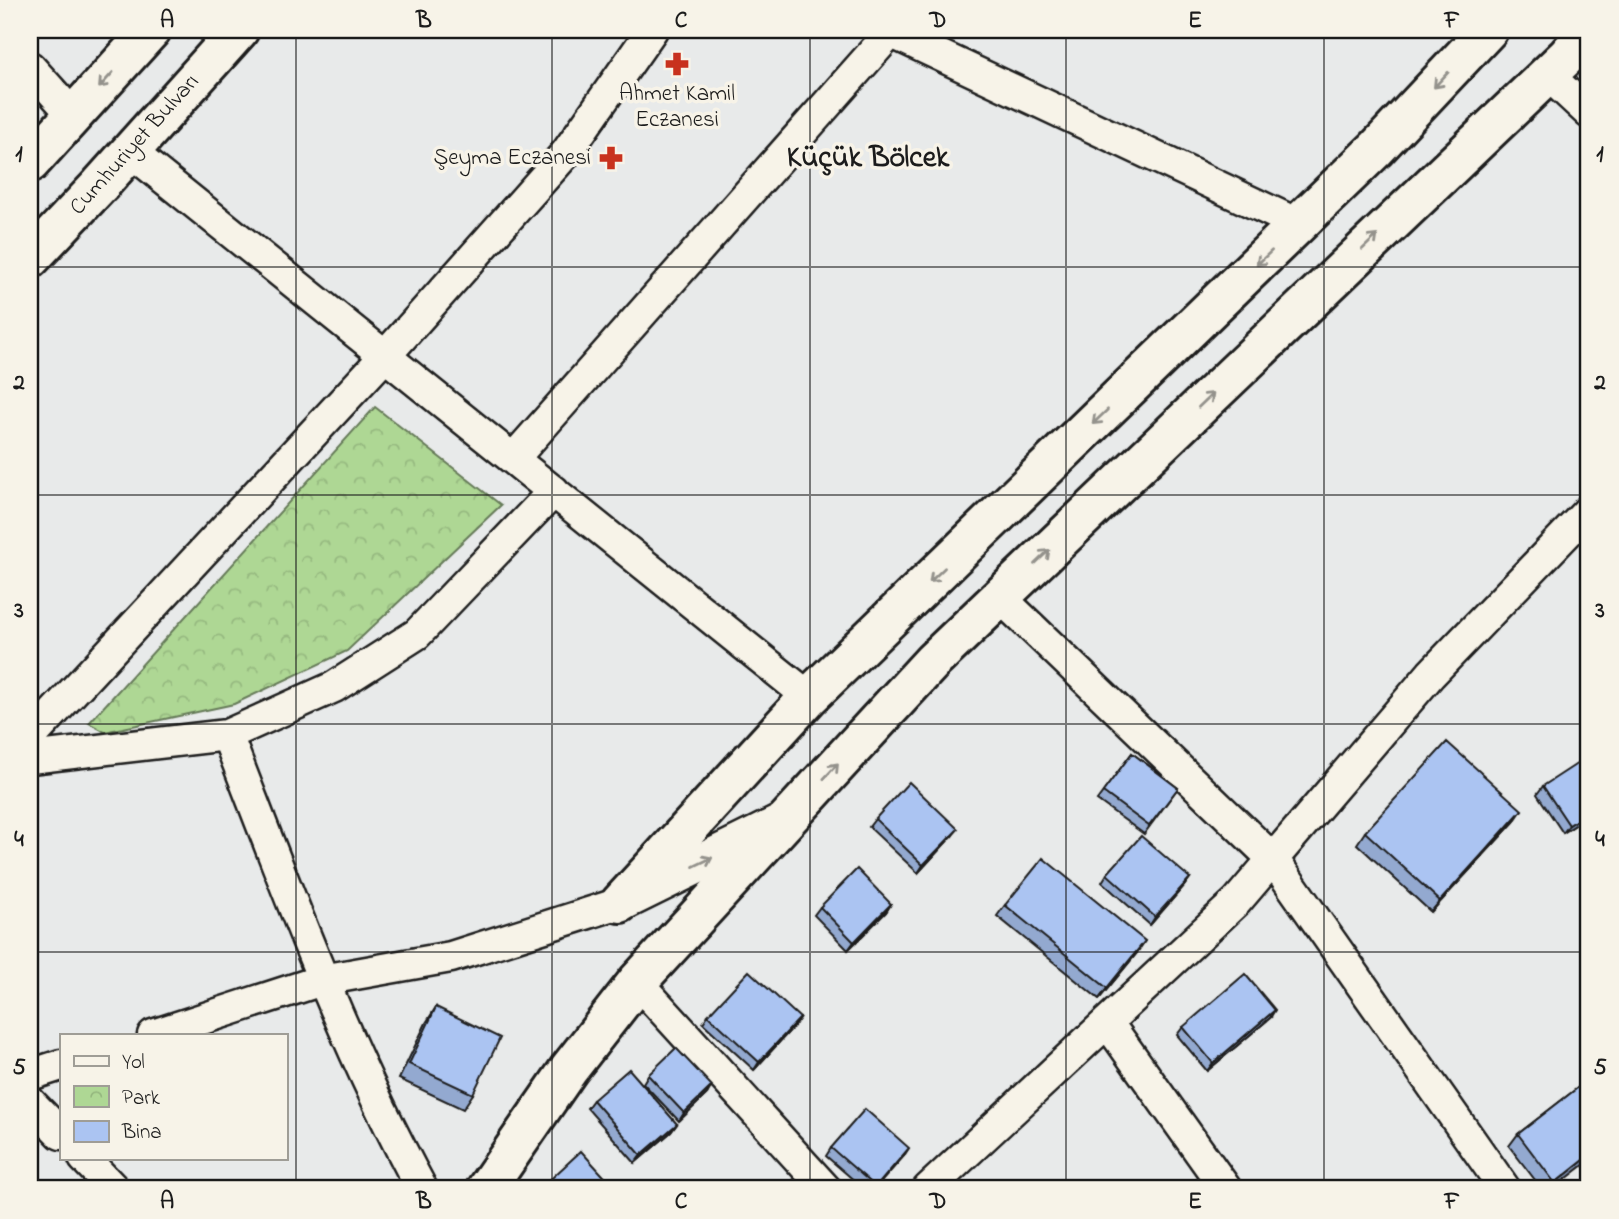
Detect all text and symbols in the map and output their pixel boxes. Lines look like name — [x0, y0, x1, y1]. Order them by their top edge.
text: A — [160, 5, 174, 38]
text: B — [415, 5, 432, 38]
text: C — [675, 5, 688, 38]
text: D — [929, 5, 946, 38]
text: E — [1188, 5, 1202, 38]
text: F — [1444, 5, 1460, 38]
pharmacy icon: Ahmet Kamil Eczanesi — [663, 50, 691, 78]
street label: Cumhuriyet Bulvarı — [62, 67, 209, 224]
one-way arrow — [97, 71, 114, 88]
one-way arrow — [1433, 71, 1450, 88]
place label: Ahmet Kamil Eczanesi — [619, 78, 735, 137]
district label: Küçük Bölcek — [787, 137, 950, 181]
text: 1 — [15, 139, 23, 172]
text: 1 — [1596, 139, 1604, 172]
place label: Şeyma Eczanesi — [433, 142, 591, 177]
pharmacy icon: Şeyma Eczanesi — [597, 144, 625, 172]
one-way arrow — [1361, 234, 1378, 251]
one-way arrow — [1255, 250, 1272, 267]
text: 2 — [12, 367, 25, 400]
text: 2 — [1593, 367, 1606, 400]
one-way arrow — [1197, 391, 1214, 408]
one-way arrow — [1092, 408, 1109, 425]
one-way arrow — [1033, 549, 1050, 566]
one-way arrow — [928, 567, 946, 583]
text: 3 — [13, 595, 24, 628]
text: 3 — [1594, 595, 1605, 628]
one-way arrow — [822, 763, 839, 780]
text: 4 — [14, 824, 24, 857]
text: 4 — [1595, 824, 1605, 857]
one-way arrow — [692, 854, 713, 868]
legend — [60, 1034, 287, 1160]
text: Yol — [122, 1048, 145, 1078]
text: 5 — [12, 1052, 26, 1085]
text: 5 — [1593, 1052, 1607, 1085]
text: Park — [122, 1084, 161, 1114]
text: Bina — [121, 1118, 162, 1148]
text: A — [160, 1186, 174, 1219]
text: B — [415, 1186, 432, 1219]
text: C — [675, 1186, 688, 1219]
text: D — [929, 1186, 946, 1219]
text: E — [1188, 1186, 1202, 1219]
text: F — [1444, 1186, 1460, 1219]

